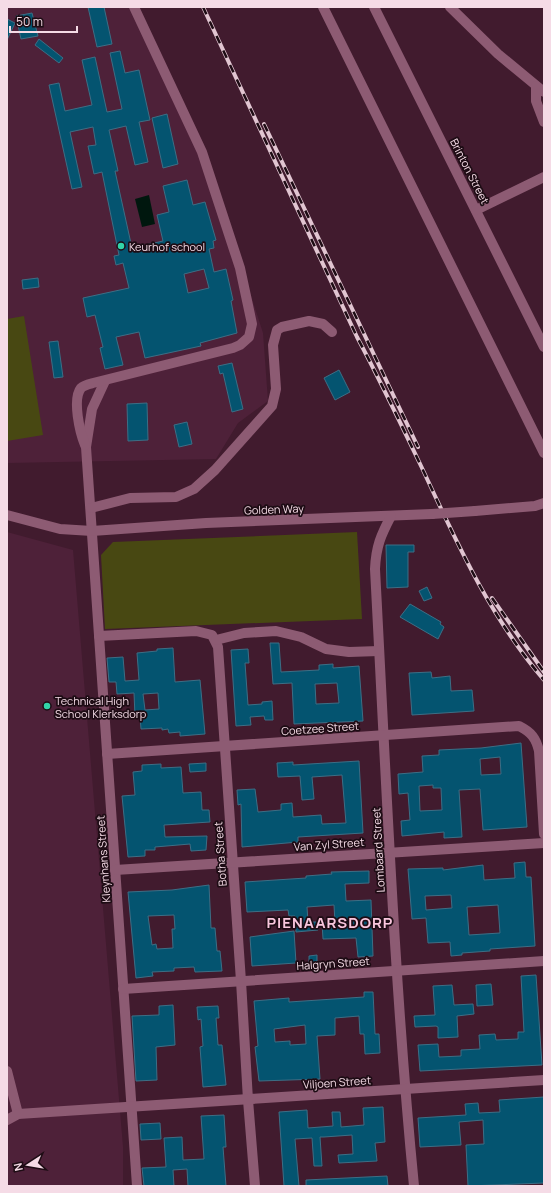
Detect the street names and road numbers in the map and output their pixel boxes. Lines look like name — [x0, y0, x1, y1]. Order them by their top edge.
street label: Brinton Street — [447, 136, 493, 206]
street label: Golden Way — [244, 500, 304, 518]
street label: Coetzee Street — [281, 718, 359, 738]
street label: Lombaard Street — [368, 807, 388, 893]
street label: Kleynhans Street — [92, 815, 114, 903]
street label: Botha Street — [210, 821, 230, 887]
street label: Van Zyl Street — [293, 834, 365, 854]
street label: Halgryn Street — [296, 953, 370, 973]
street label: Viljoen Street — [302, 1072, 372, 1092]

